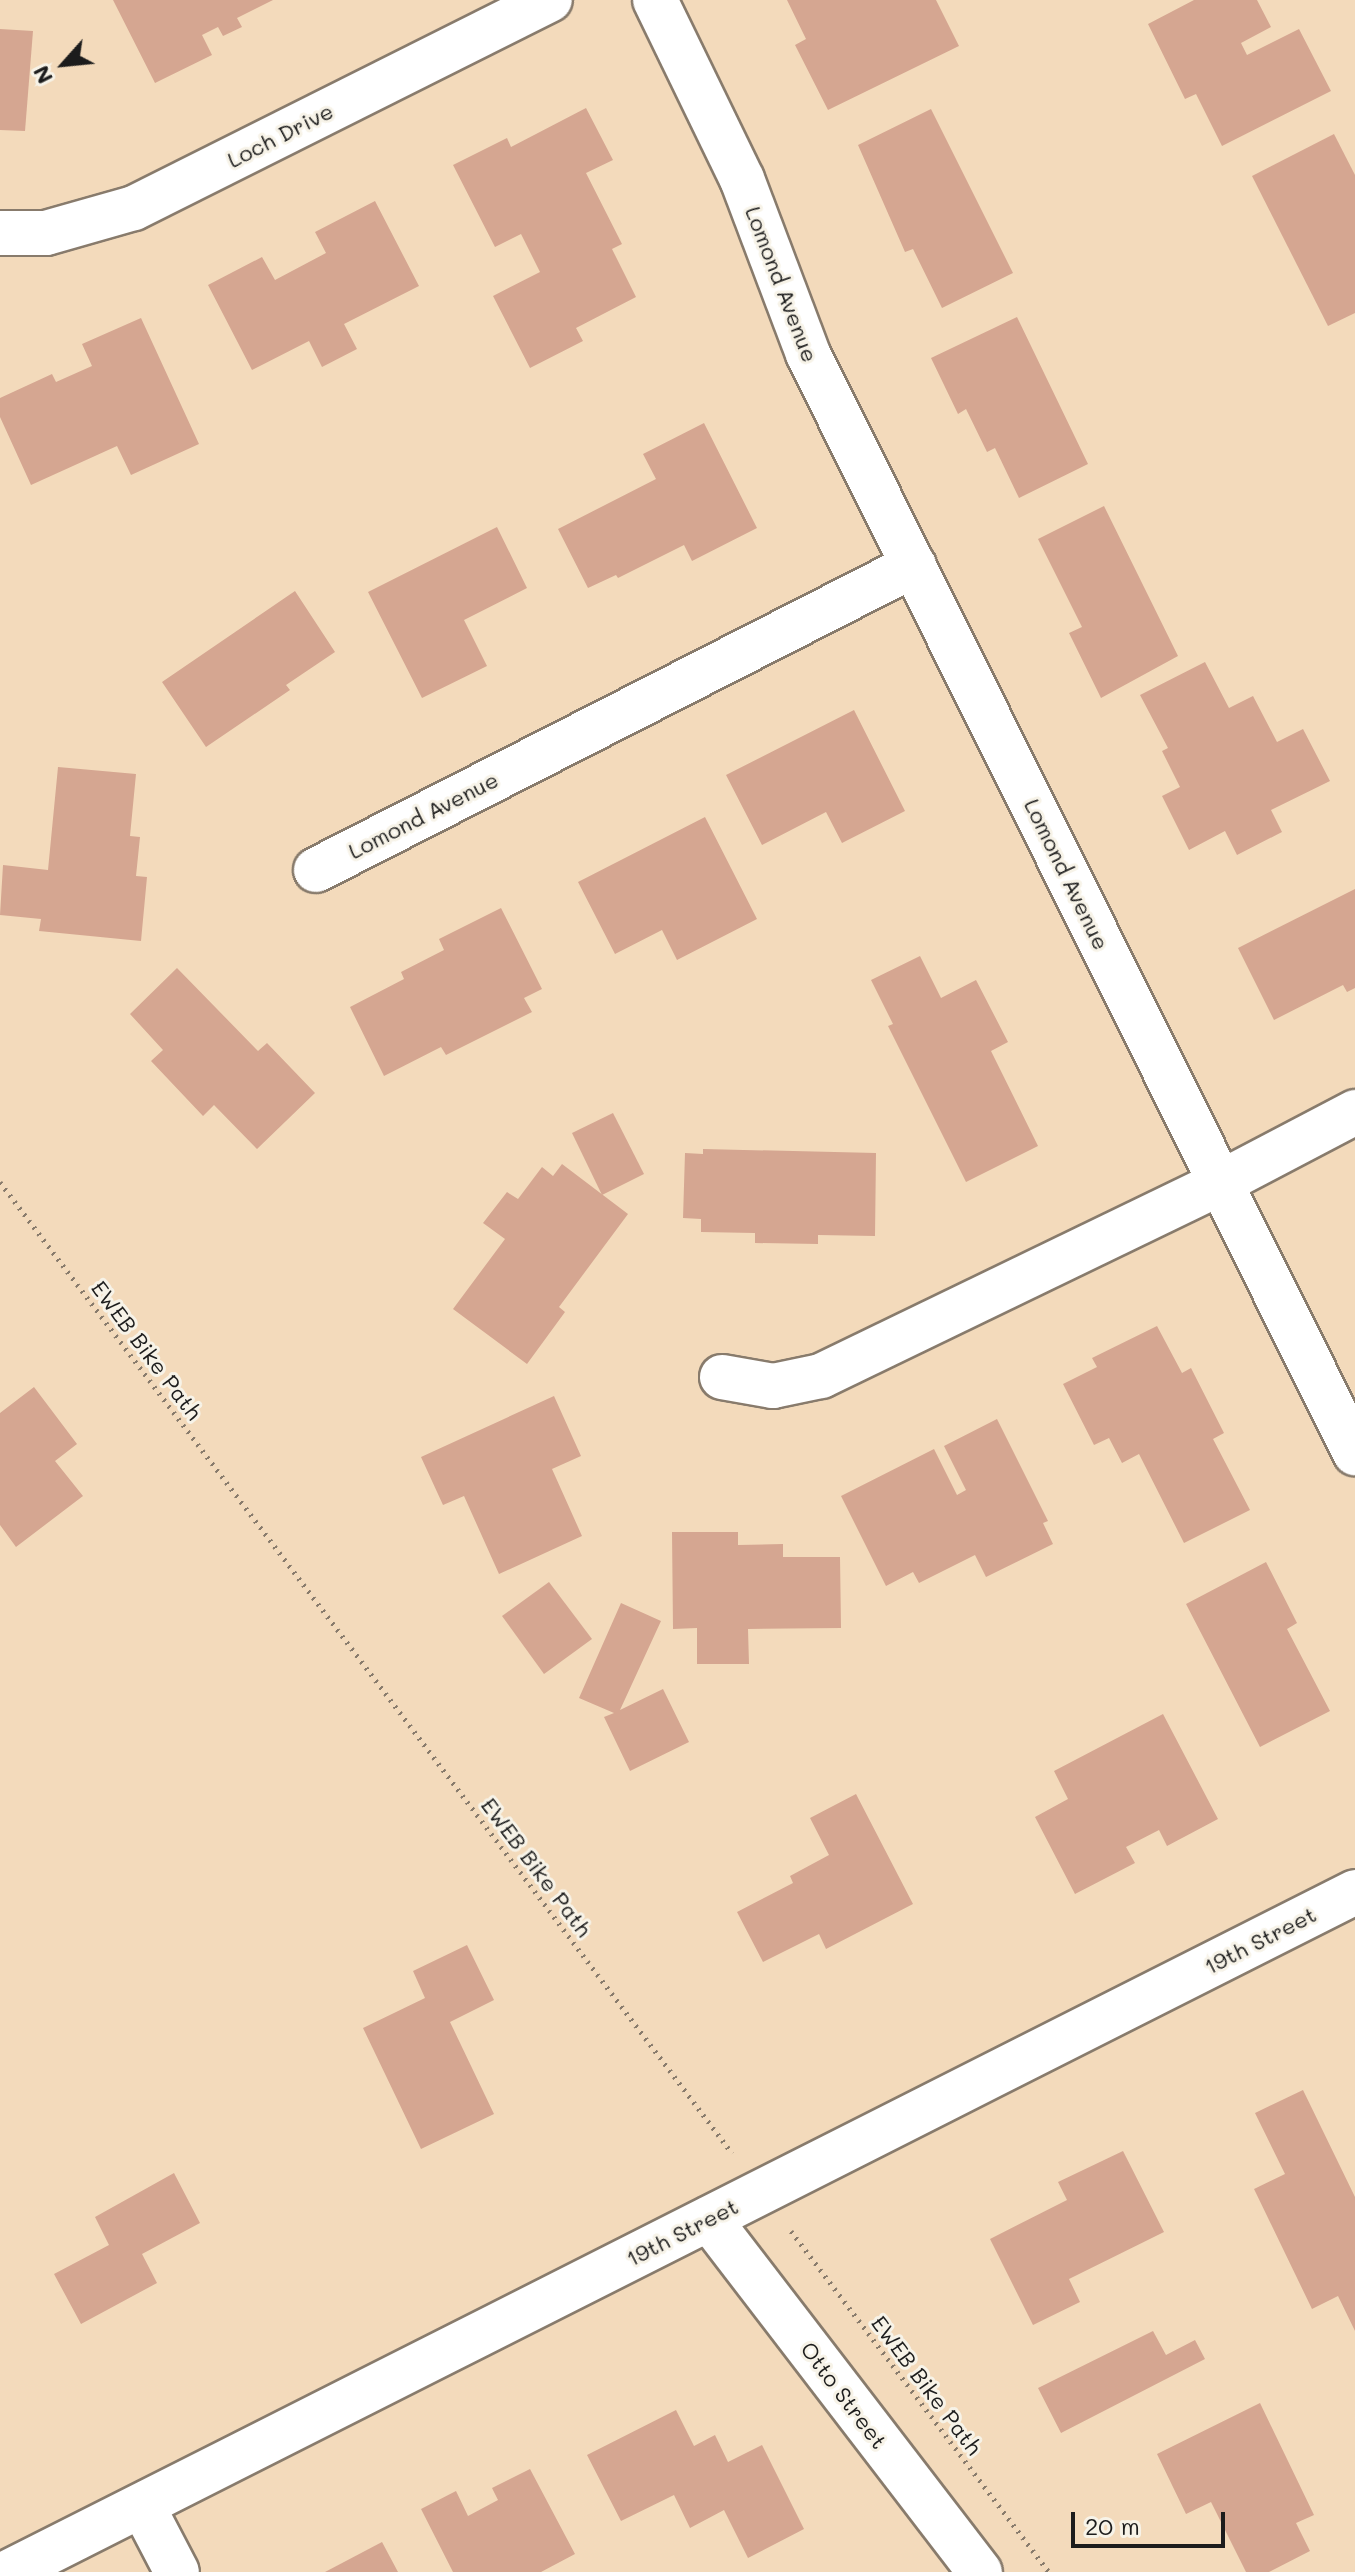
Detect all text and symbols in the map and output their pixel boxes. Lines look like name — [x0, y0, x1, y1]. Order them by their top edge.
north arrow — [24, 24, 104, 104]
text: N — [25, 61, 59, 89]
street label: Loch Drive — [223, 97, 337, 173]
street label: Lomond Avenue — [740, 202, 824, 366]
street label: Lomond Avenue — [344, 766, 502, 864]
street label: Lomond Avenue — [1019, 794, 1115, 954]
street label: EWEB Bike Path — [86, 1275, 208, 1425]
street label: EWEB Bike Path — [476, 1792, 598, 1942]
street label: 19th Street — [1200, 1901, 1320, 1979]
street label: 19th Street — [622, 2193, 742, 2271]
street label: EWEB Bike Path — [866, 2310, 988, 2460]
street label: Otto Street — [795, 2336, 893, 2454]
scale bar — [1075, 2496, 1229, 2546]
text: 20 m — [1085, 2510, 1140, 2541]

